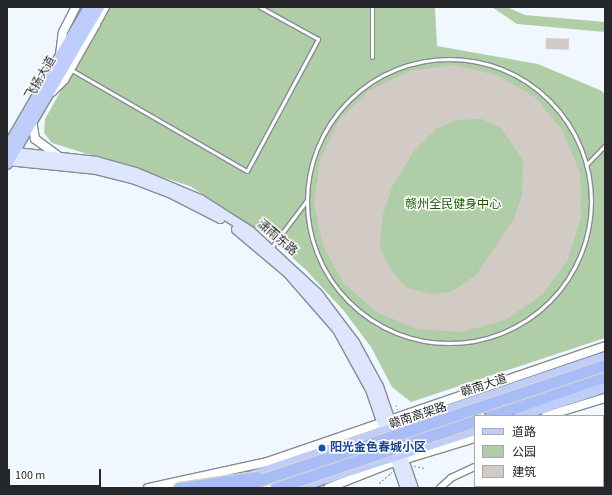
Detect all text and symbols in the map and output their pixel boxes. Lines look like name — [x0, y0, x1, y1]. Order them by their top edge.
street label: 飞扬大道 — [23, 54, 59, 102]
park label: 赣州全民健身中心 — [405, 198, 501, 212]
street label: 潇雨东路 — [254, 217, 300, 259]
street label: 赣南大道 — [459, 372, 509, 400]
street label: 赣南高架路 — [387, 400, 449, 432]
legend — [474, 415, 604, 487]
text: 道路 — [512, 424, 536, 441]
place label: 阳光金色春城小区 — [330, 441, 426, 455]
marker: 阳光金色春城小区 — [317, 443, 327, 453]
text: 公园 — [512, 444, 536, 461]
scale bar — [10, 461, 103, 487]
text: 建筑 — [512, 464, 536, 481]
text: 100 m — [15, 467, 45, 484]

